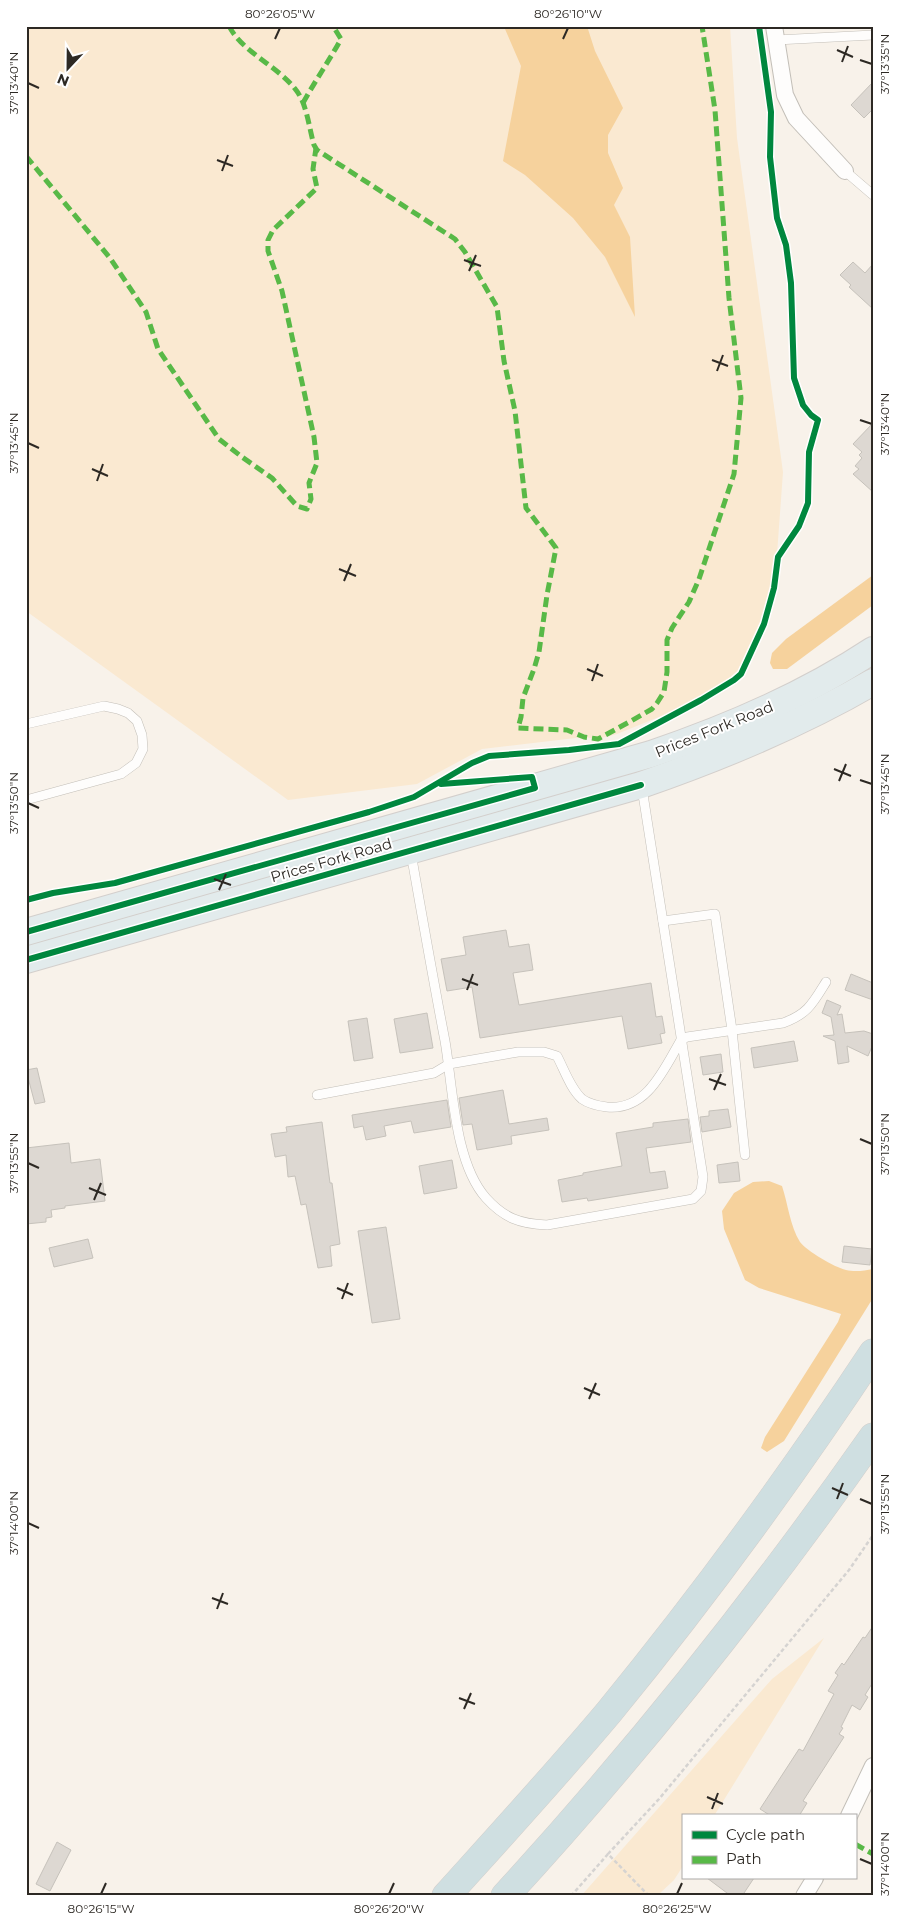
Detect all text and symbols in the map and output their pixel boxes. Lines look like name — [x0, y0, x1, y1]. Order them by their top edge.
text: 80°26'05"W — [245, 6, 315, 21]
text: 80°26'10"W — [534, 6, 602, 21]
text: 37°13'35"N — [877, 34, 892, 94]
north arrow — [42, 42, 92, 92]
text: 37°13'40"N — [6, 52, 21, 114]
text: N — [55, 70, 72, 91]
text: 37°13'40"N — [877, 393, 892, 455]
text: 37°13'45"N — [6, 412, 21, 474]
street label: Prices Fork Road — [652, 697, 776, 761]
text: 37°13'45"N — [877, 753, 892, 815]
text: 37°13'50"N — [6, 772, 21, 834]
street label: Prices Fork Road — [268, 834, 394, 886]
text: 37°13'50"N — [877, 1113, 892, 1175]
text: 37°13'55"N — [6, 1133, 21, 1193]
text: 37°13'55"N — [877, 1474, 892, 1534]
text: 37°14'00"N — [6, 1491, 21, 1555]
legend — [682, 1814, 856, 1880]
text: Cycle path — [726, 1825, 805, 1844]
text: 37°14'00"N — [877, 1832, 892, 1896]
text: Path — [726, 1849, 762, 1868]
text: 80°26'15"W — [68, 1901, 134, 1916]
text: 80°26'20"W — [354, 1901, 424, 1916]
text: 80°26'25"W — [642, 1901, 712, 1916]

